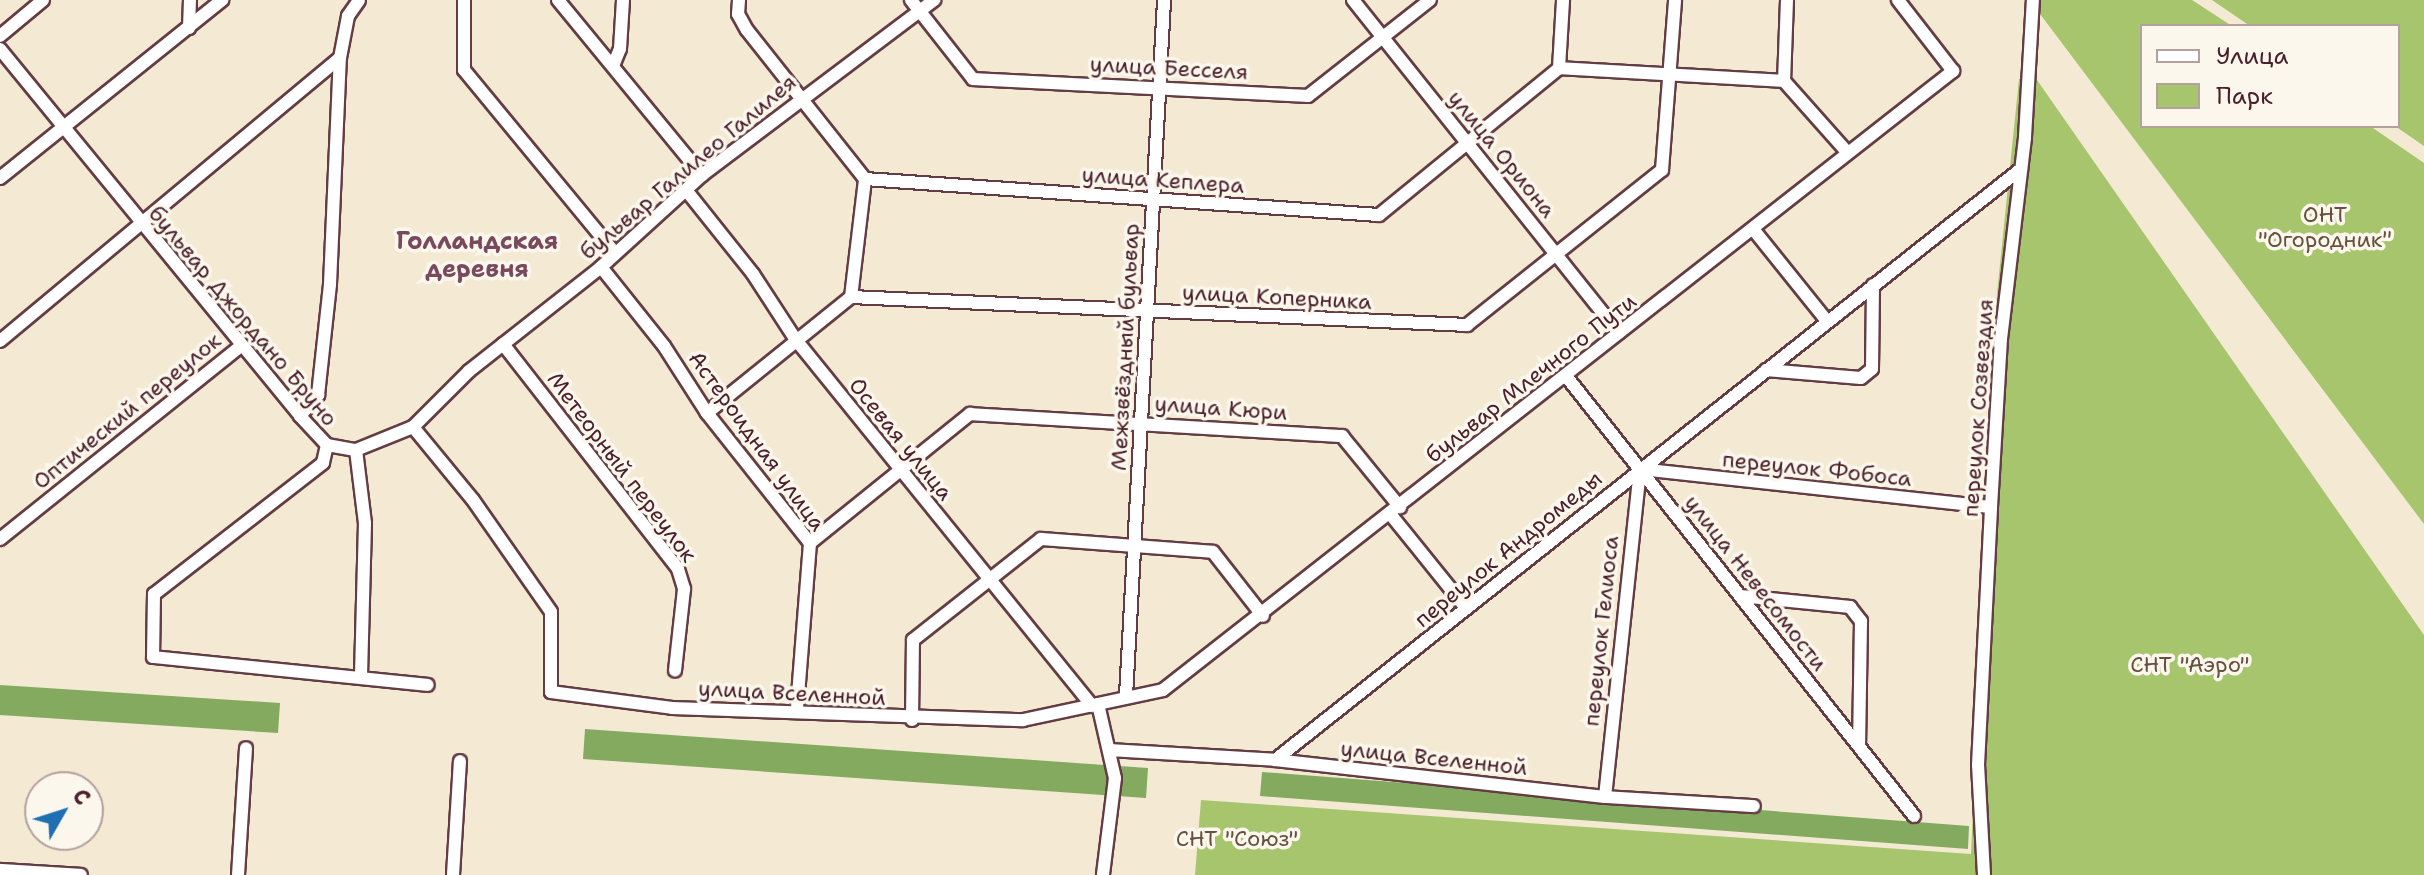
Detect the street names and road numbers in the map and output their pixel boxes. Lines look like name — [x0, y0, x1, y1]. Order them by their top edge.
street label: улица Бесселя — [1089, 51, 1249, 85]
street label: бульвар Галилео Галилея — [575, 69, 801, 265]
street label: улица Ориона — [1443, 85, 1561, 223]
street label: улица Кеплера — [1081, 161, 1245, 199]
street label: бульвар Джордано Бруно — [143, 200, 343, 432]
street label: Межзвёздный бульвар — [1105, 223, 1145, 471]
street label: улица Коперника — [1182, 279, 1372, 315]
street label: бульвар Млечного Пути — [1420, 288, 1642, 468]
street label: переулок Созвездия — [1957, 298, 1999, 518]
street label: Оптический переулок — [28, 327, 226, 495]
street label: Астероидная улица — [683, 346, 831, 536]
street label: Метеорный переулок — [542, 367, 702, 567]
street label: Осевая улица — [844, 372, 958, 506]
street label: улица Кюри — [1154, 390, 1288, 426]
street label: переулок Фобоса — [1721, 446, 1913, 492]
street label: переулок Андромеды — [1409, 465, 1607, 633]
street label: улица Невесомости — [1679, 490, 1833, 676]
street label: переулок Гелиоса — [1578, 534, 1624, 728]
street label: улица Вселенной — [698, 675, 886, 711]
street label: улица Вселенной — [1339, 735, 1529, 781]

